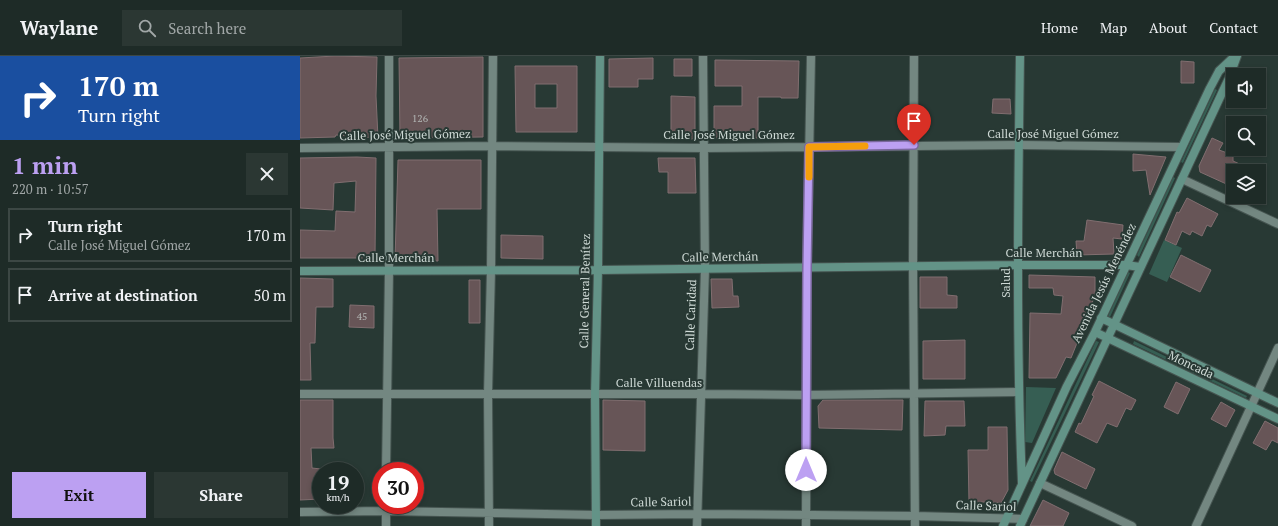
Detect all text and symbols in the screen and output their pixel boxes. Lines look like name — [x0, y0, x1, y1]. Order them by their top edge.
search box — [122, 10, 402, 46]
text: Waylane — [20, 15, 98, 40]
icon: search — [136, 17, 158, 39]
text: Search here — [168, 18, 246, 38]
text: Home — [1041, 18, 1078, 37]
text: Map — [1100, 18, 1127, 37]
text: About — [1149, 18, 1187, 37]
text: Contact — [1209, 18, 1258, 37]
text: 170 m — [78, 67, 159, 104]
map controls — [1226, 68, 1266, 204]
button: sound — [1226, 68, 1266, 108]
icon: right — [12, 72, 64, 124]
text: Turn right — [78, 103, 160, 127]
pin — [897, 104, 931, 145]
icon: arrive — [903, 110, 925, 132]
house number: 126 — [412, 112, 429, 125]
button: search — [1226, 116, 1266, 156]
street label: Calle José Miguel Gómez — [339, 126, 471, 143]
street label: Calle José Miguel Gómez — [987, 126, 1119, 141]
street label: Calle José Miguel Gómez — [663, 127, 795, 142]
text: 1 min — [12, 149, 78, 181]
button: close — [246, 153, 288, 195]
button: layers — [1226, 164, 1266, 204]
text: 220 m · 10:57 — [12, 180, 89, 198]
text: Turn right — [48, 216, 123, 236]
street label: Avenida Jesús Menéndez — [1068, 220, 1139, 345]
icon: right — [14, 224, 36, 246]
text: 170 m — [245, 225, 286, 245]
street label: Calle General Benítez — [576, 233, 593, 349]
text: Calle José Miguel Gómez — [48, 236, 191, 254]
street label: Calle Merchán — [1006, 245, 1082, 260]
street label: Calle Merchán — [681, 248, 759, 265]
street label: Calle Merchán — [358, 250, 434, 265]
street label: Salud — [998, 268, 1013, 298]
street label: Calle Caridad — [682, 279, 699, 351]
icon: arrive — [14, 284, 36, 306]
text: Arrive at destination — [48, 285, 198, 305]
text: 50 m — [253, 285, 286, 305]
house number: 45 — [357, 310, 367, 323]
street label: Moncada — [1166, 347, 1216, 382]
street label: Calle Villuendas — [616, 375, 702, 390]
position arrow — [785, 449, 827, 491]
speed limit sign: 30 — [372, 462, 424, 514]
text: 19 — [327, 469, 349, 496]
button: Exit — [12, 472, 146, 518]
button: Share — [154, 472, 288, 518]
text: km/h — [326, 491, 350, 504]
street label: Calle Sariol — [630, 493, 692, 510]
street label: Calle Sariol — [955, 497, 1017, 514]

